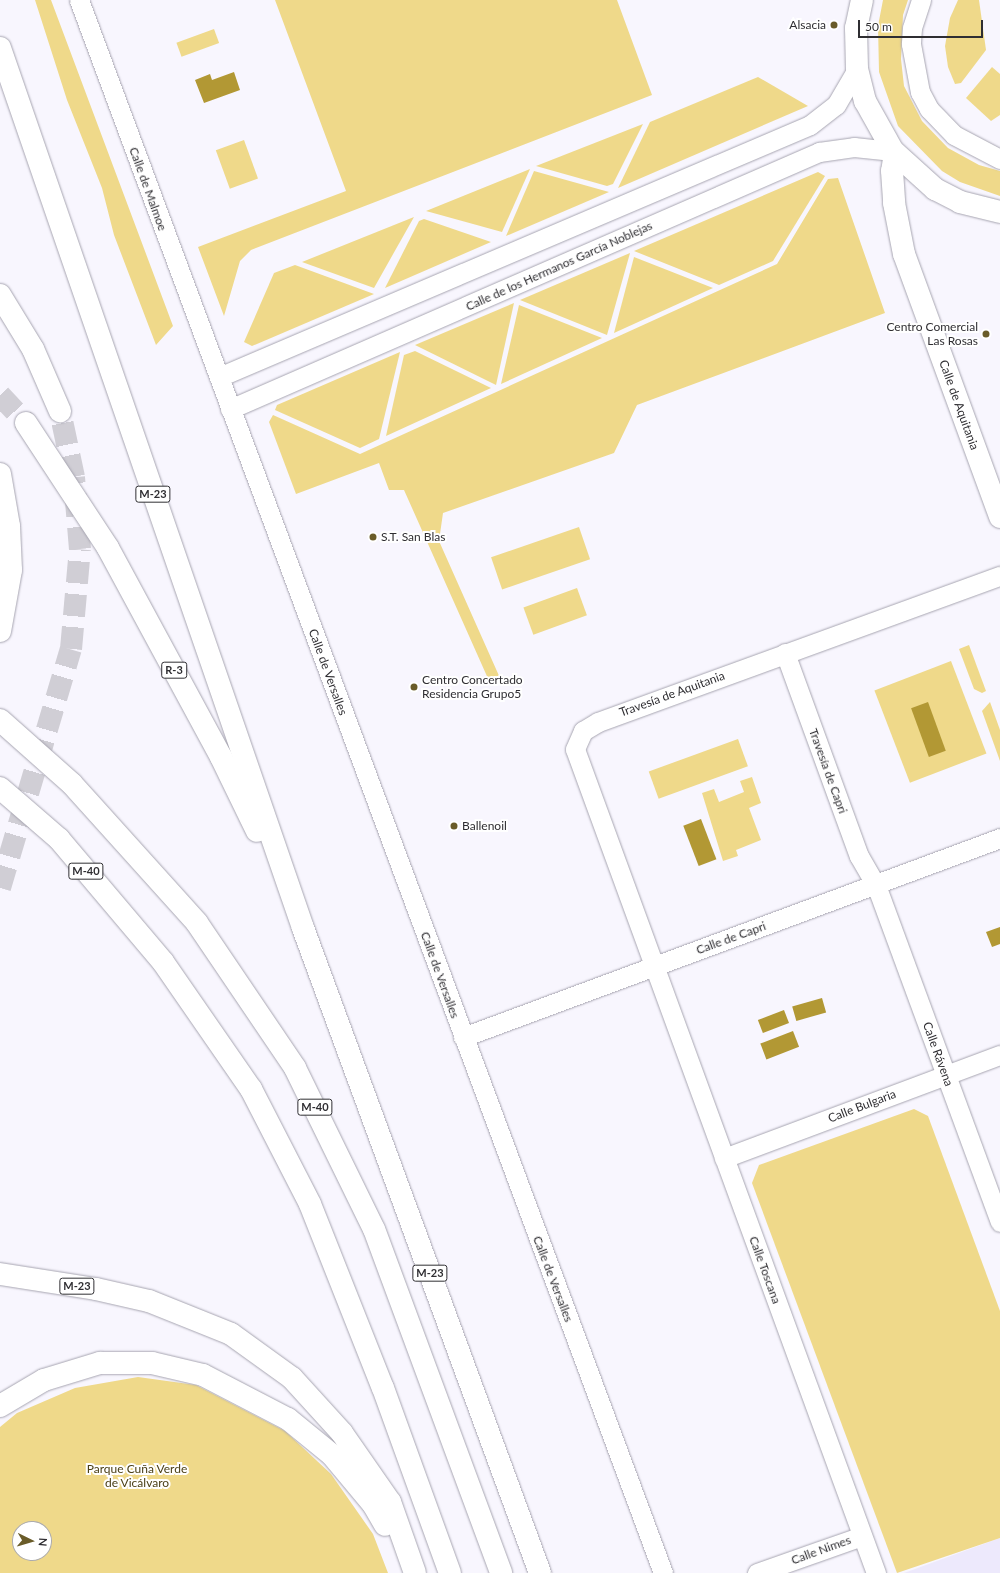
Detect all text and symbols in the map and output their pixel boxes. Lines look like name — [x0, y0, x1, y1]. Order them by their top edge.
scale bar — [860, 12, 985, 38]
place label: Alsacia — [789, 18, 826, 32]
text: 50 m — [865, 19, 892, 34]
marker: Alsacia — [829, 20, 839, 30]
street label: Calle de Malmoe — [126, 145, 170, 233]
street label: Calle de los Hermanos García Noblejas — [464, 218, 654, 314]
place label: Centro Comercial Las Rosas — [886, 320, 978, 348]
marker: Centro Comercial Las Rosas — [981, 329, 991, 339]
street label: Calle de Aquitania — [936, 358, 982, 452]
road number: M-23 — [135, 485, 171, 503]
place label: S.T. San Blas — [381, 530, 445, 544]
marker: S.T. San Blas — [368, 532, 378, 542]
street label: Calle de Versalles — [306, 627, 350, 717]
road number: R-3 — [161, 661, 187, 679]
street label: Travesía de Aquitania — [617, 668, 727, 720]
place label: Centro Concertado Residencia Grupo5 — [422, 673, 523, 701]
marker: Centro Concertado Residencia Grupo5 — [409, 682, 419, 692]
street label: Travesía de Capri — [806, 727, 850, 815]
place label: Ballenoil — [462, 819, 507, 833]
marker: Ballenoil — [449, 821, 459, 831]
road number: M-40 — [68, 862, 104, 880]
street label: Calle de Capri — [694, 919, 768, 957]
street label: Calle de Versalles — [418, 930, 462, 1020]
street label: Calle Rávena — [920, 1020, 956, 1088]
street label: Calle Bulgaria — [826, 1086, 898, 1126]
road number: M-40 — [297, 1098, 333, 1116]
street label: Calle de Versalles — [530, 1234, 576, 1324]
street label: Calle Toscana — [746, 1234, 784, 1306]
road number: M-23 — [412, 1264, 448, 1282]
road number: M-23 — [59, 1277, 95, 1295]
park label: Parque Cuña Verde de Vicálvaro — [86, 1462, 188, 1490]
north arrow — [12, 1521, 52, 1561]
street label: Calle Nimes — [789, 1533, 853, 1567]
text: N — [37, 1537, 50, 1547]

